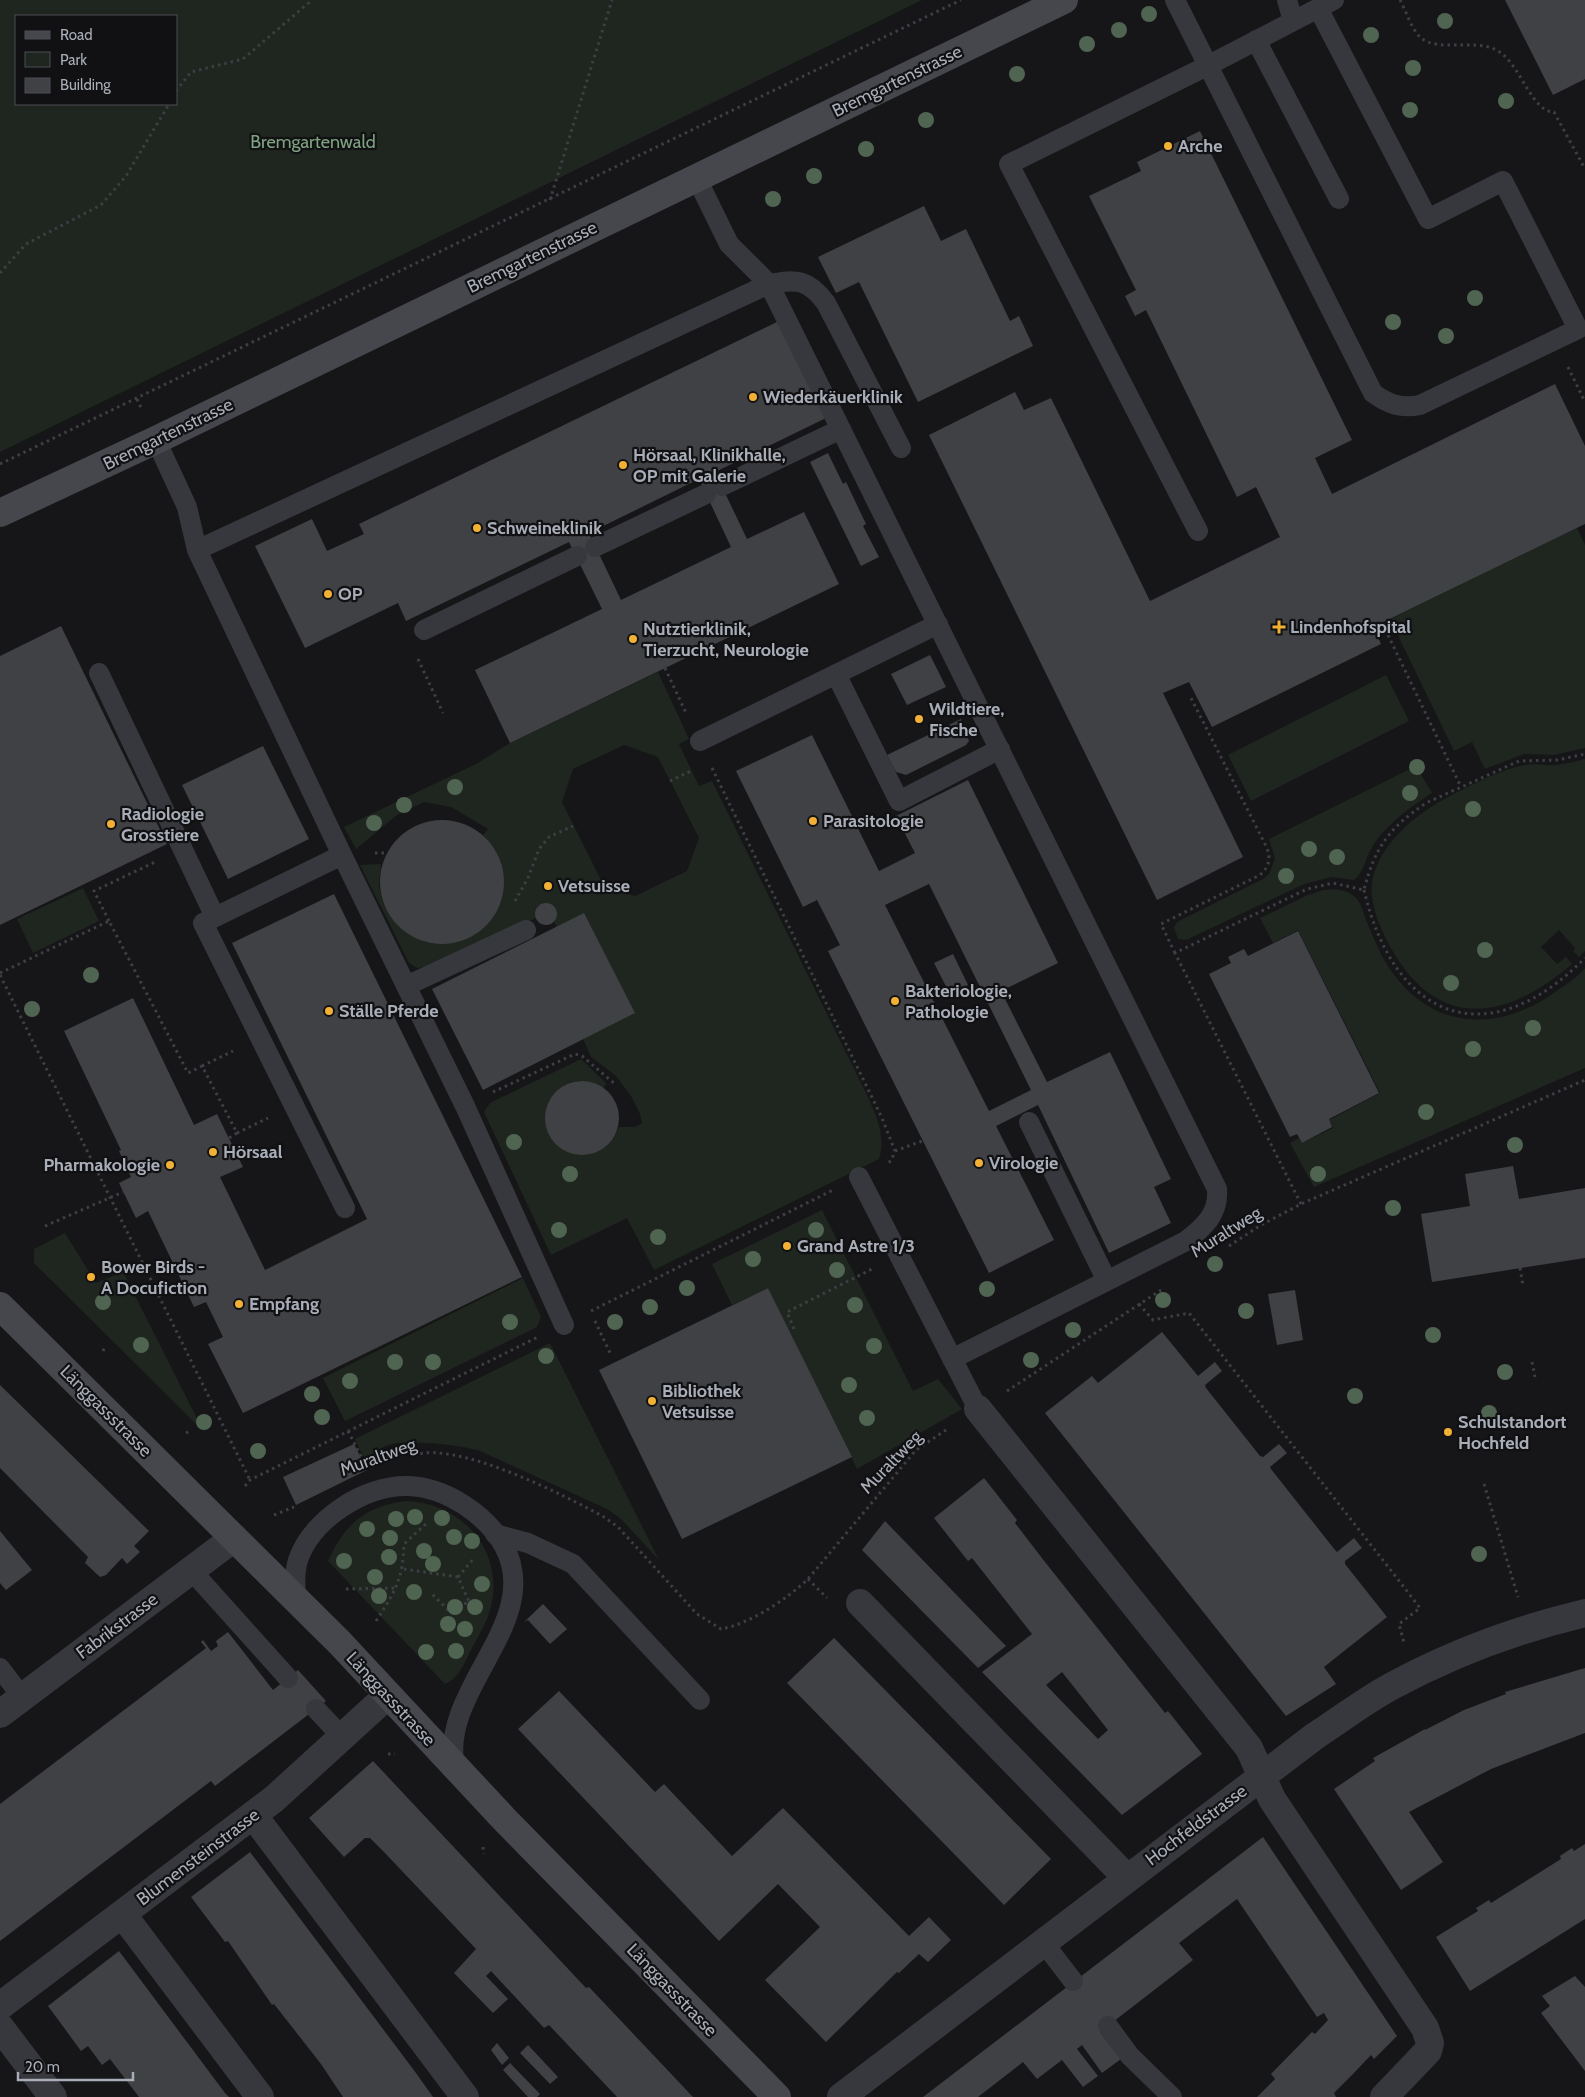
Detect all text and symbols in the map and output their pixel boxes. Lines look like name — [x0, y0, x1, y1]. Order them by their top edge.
legend — [15, 15, 178, 105]
text: Road — [60, 26, 93, 44]
street label: Bremgartenstrasse — [829, 40, 965, 122]
text: Park — [60, 51, 87, 69]
text: Building — [60, 76, 111, 94]
park label: Bremgartenwald — [250, 131, 376, 153]
place label: Arche — [1178, 135, 1222, 157]
marker: Arche — [1162, 140, 1174, 152]
street label: Bremgartenstrasse — [464, 216, 600, 298]
place label: Wiederkäuerklinik — [763, 386, 903, 408]
marker: Wiederkäuerklinik — [747, 391, 759, 403]
street label: Bremgartenstrasse — [100, 393, 236, 475]
place label: Hörsaal, Klinikhalle, OP mit Galerie — [633, 444, 786, 487]
marker: Hörsaal, Klinikhalle, OP mit Galerie — [617, 459, 629, 471]
place label: Schweineklinik — [487, 517, 602, 539]
marker: Schweineklinik — [471, 522, 483, 534]
place label: OP — [338, 583, 363, 605]
marker: OP — [322, 588, 334, 600]
place label: Lindenhofspital — [1290, 616, 1411, 638]
place label: Nutztierklinik, Tierzucht, Neurologie — [643, 618, 809, 661]
marker: Lindenhofspital — [1272, 620, 1286, 634]
marker: Nutztierklinik, Tierzucht, Neurologie — [627, 633, 639, 645]
place label: Wildtiere, Fische — [929, 698, 1005, 741]
marker: Wildtiere, Fische — [913, 713, 925, 725]
place label: Radiologie Grosstiere — [121, 803, 204, 846]
place label: Parasitologie — [823, 810, 924, 832]
marker: Parasitologie — [807, 815, 819, 827]
marker: Radiologie Grosstiere — [105, 818, 117, 830]
place label: Vetsuisse — [558, 875, 630, 897]
marker: Vetsuisse — [542, 880, 554, 892]
place label: Bakteriologie, Pathologie — [905, 980, 1012, 1023]
marker: Bakteriologie, Pathologie — [889, 995, 901, 1007]
place label: Ställe Pferde — [339, 1000, 438, 1022]
marker: Ställe Pferde — [323, 1005, 335, 1017]
place label: Hörsaal — [223, 1141, 283, 1163]
marker: Hörsaal — [207, 1146, 219, 1158]
place label: Virologie — [989, 1152, 1058, 1174]
place label: Pharmakologie — [43, 1154, 160, 1176]
marker: Virologie — [973, 1157, 985, 1169]
marker: Pharmakologie — [164, 1159, 176, 1171]
street label: Muraltweg — [1187, 1201, 1266, 1262]
place label: Grand Astre 1/3 — [797, 1235, 915, 1257]
marker: Grand Astre 1/3 — [781, 1240, 793, 1252]
place label: Bower Birds - A Docufiction — [101, 1256, 207, 1299]
marker: Bower Birds - A Docufiction — [85, 1271, 97, 1283]
place label: Empfang — [249, 1293, 319, 1315]
marker: Empfang — [233, 1298, 245, 1310]
street label: Länggassstrasse — [55, 1360, 157, 1462]
place label: Bibliothek Vetsuisse — [662, 1380, 741, 1423]
marker: Bibliothek Vetsuisse — [646, 1395, 658, 1407]
place label: Schulstandort Hochfeld — [1458, 1411, 1567, 1454]
street label: Muraltweg — [856, 1425, 927, 1498]
marker: Schulstandort Hochfeld — [1442, 1426, 1454, 1438]
street label: Muraltweg — [337, 1433, 420, 1481]
street label: Fabrikstrasse — [72, 1588, 162, 1664]
street label: Länggassstrasse — [342, 1647, 440, 1751]
street label: Hochfeldstrasse — [1141, 1780, 1251, 1870]
street label: Blumensteinstrasse — [132, 1804, 264, 1910]
street label: Länggassstrasse — [622, 1939, 722, 2041]
scale bar — [18, 2050, 132, 2082]
text: 20 m — [25, 2058, 60, 2076]

